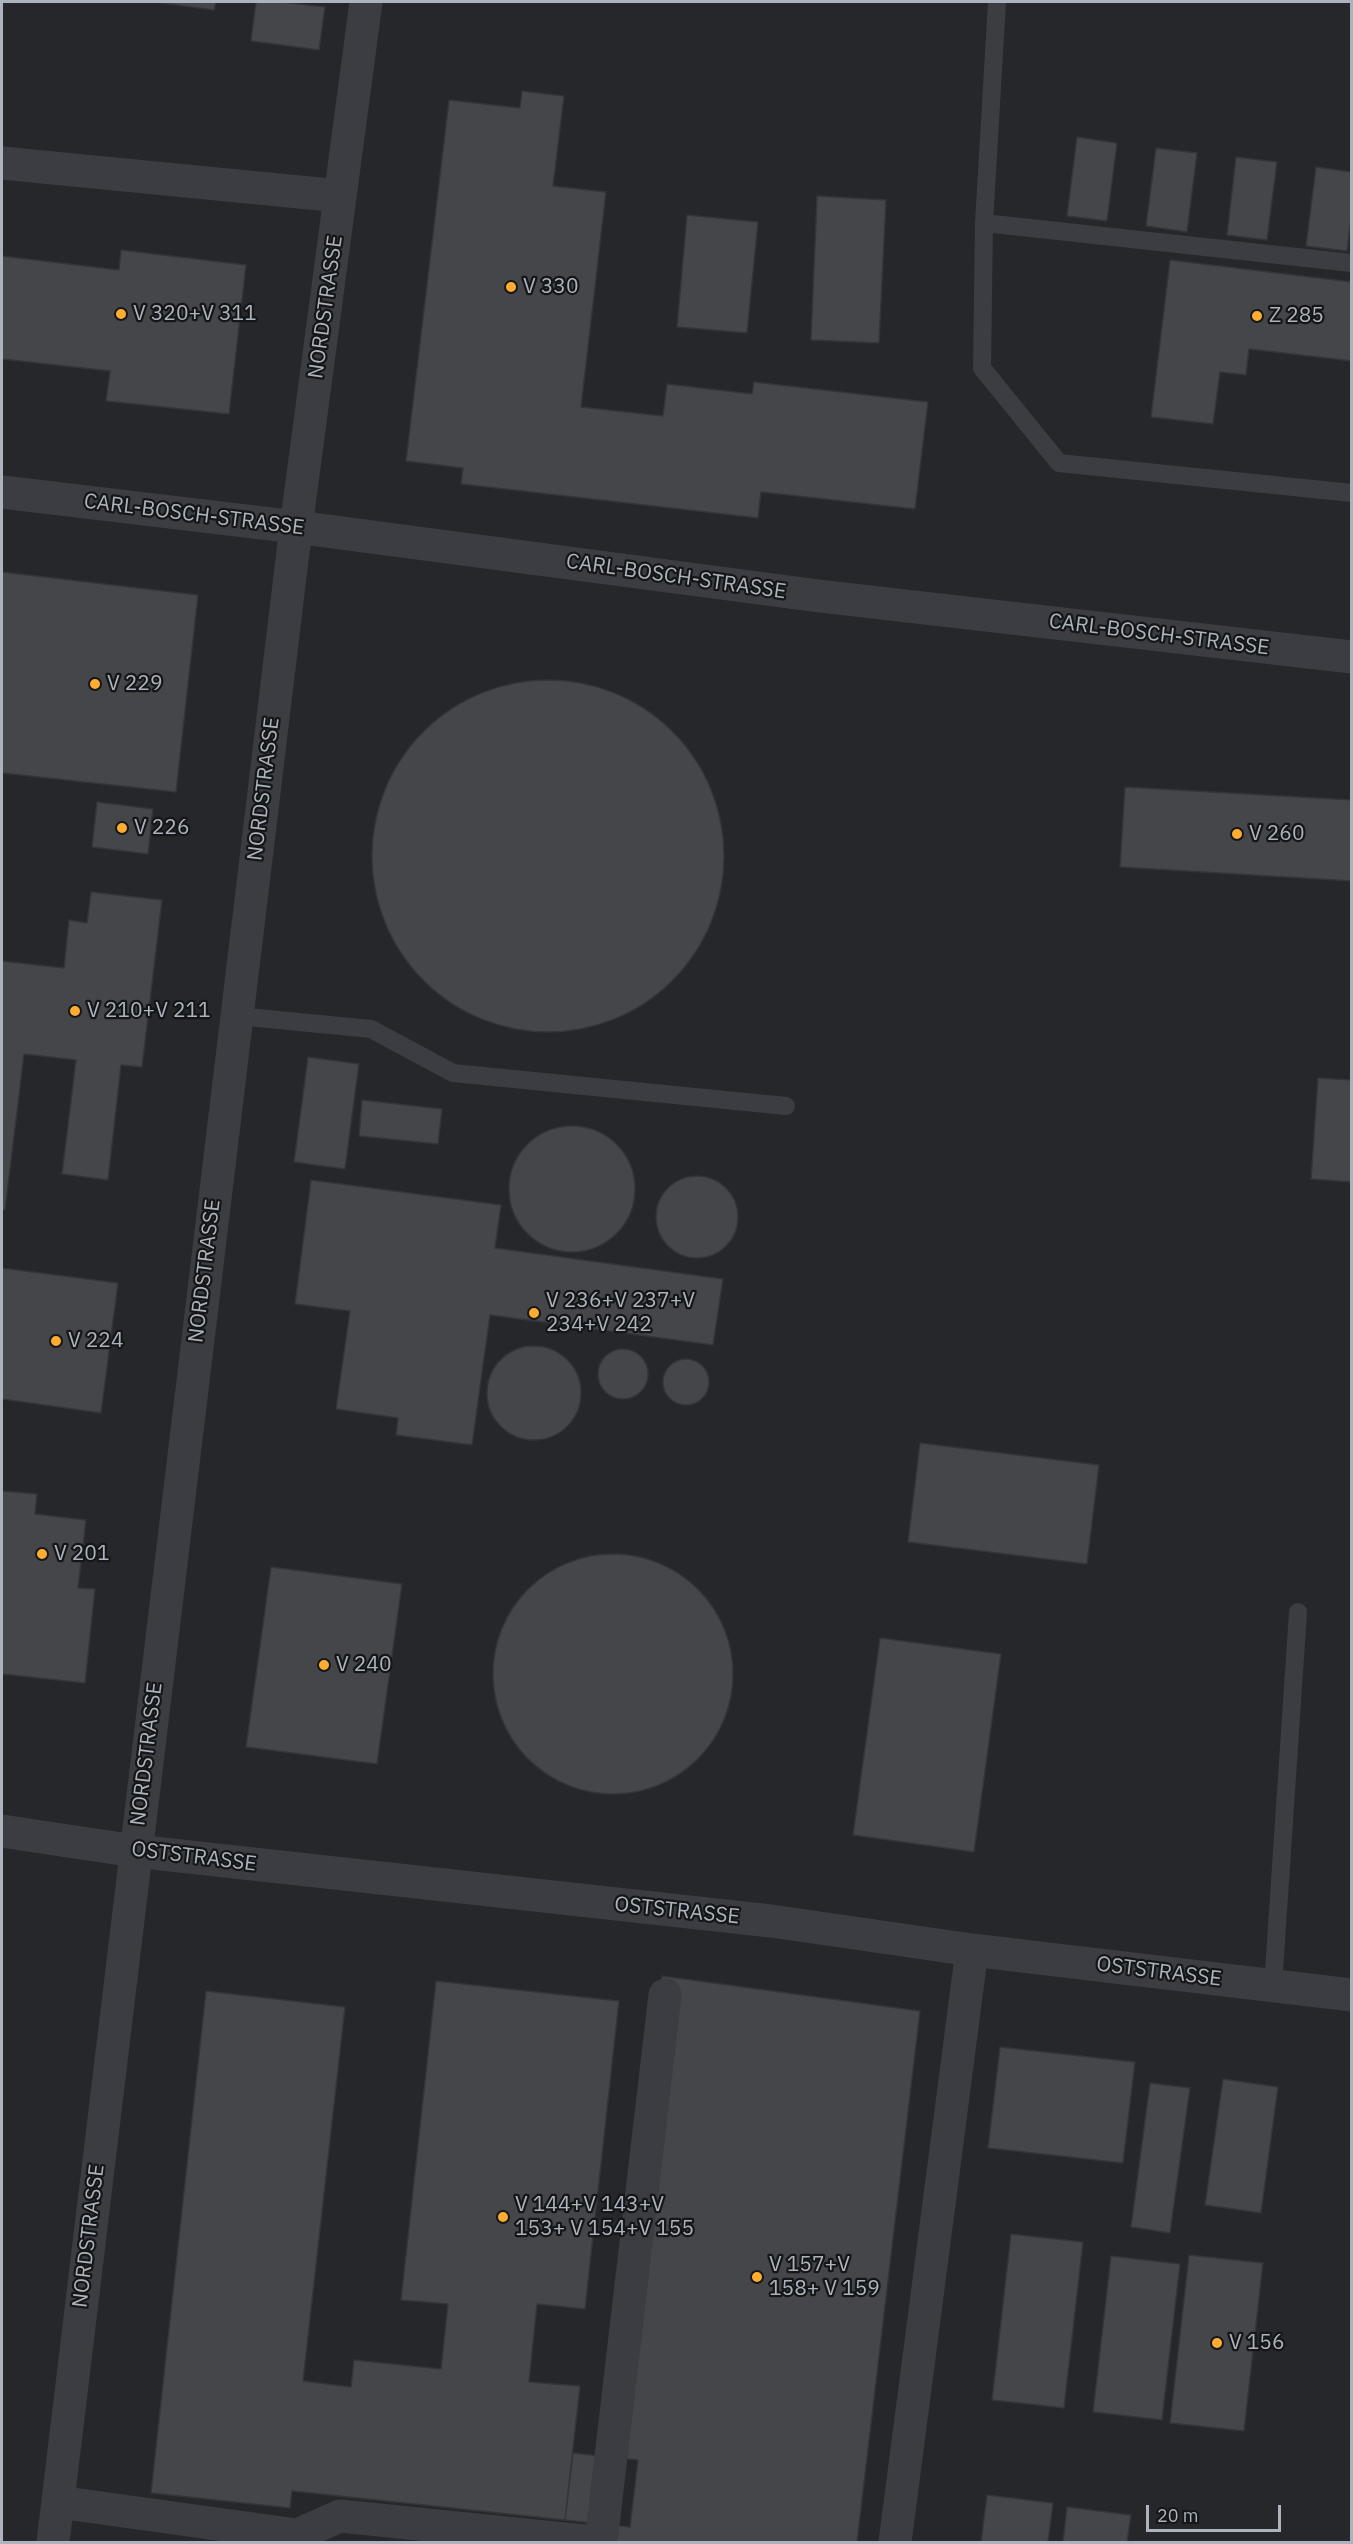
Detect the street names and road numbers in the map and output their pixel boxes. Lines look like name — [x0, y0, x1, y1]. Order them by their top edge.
street label: NORDSTRASSE — [303, 234, 349, 380]
street label: CARL-BOSCH-STRASSE — [82, 489, 306, 541]
street label: CARL-BOSCH-STRASSE — [564, 549, 788, 605]
street label: CARL-BOSCH-STRASSE — [1047, 609, 1271, 661]
street label: NORDSTRASSE — [243, 716, 285, 862]
street label: NORDSTRASSE — [184, 1198, 226, 1344]
street label: NORDSTRASSE — [126, 1681, 168, 1827]
street label: OSTSTRASSE — [130, 1837, 258, 1877]
street label: OSTSTRASSE — [613, 1892, 741, 1930]
street label: OSTSTRASSE — [1095, 1952, 1223, 1992]
street label: NORDSTRASSE — [68, 2163, 110, 2309]

